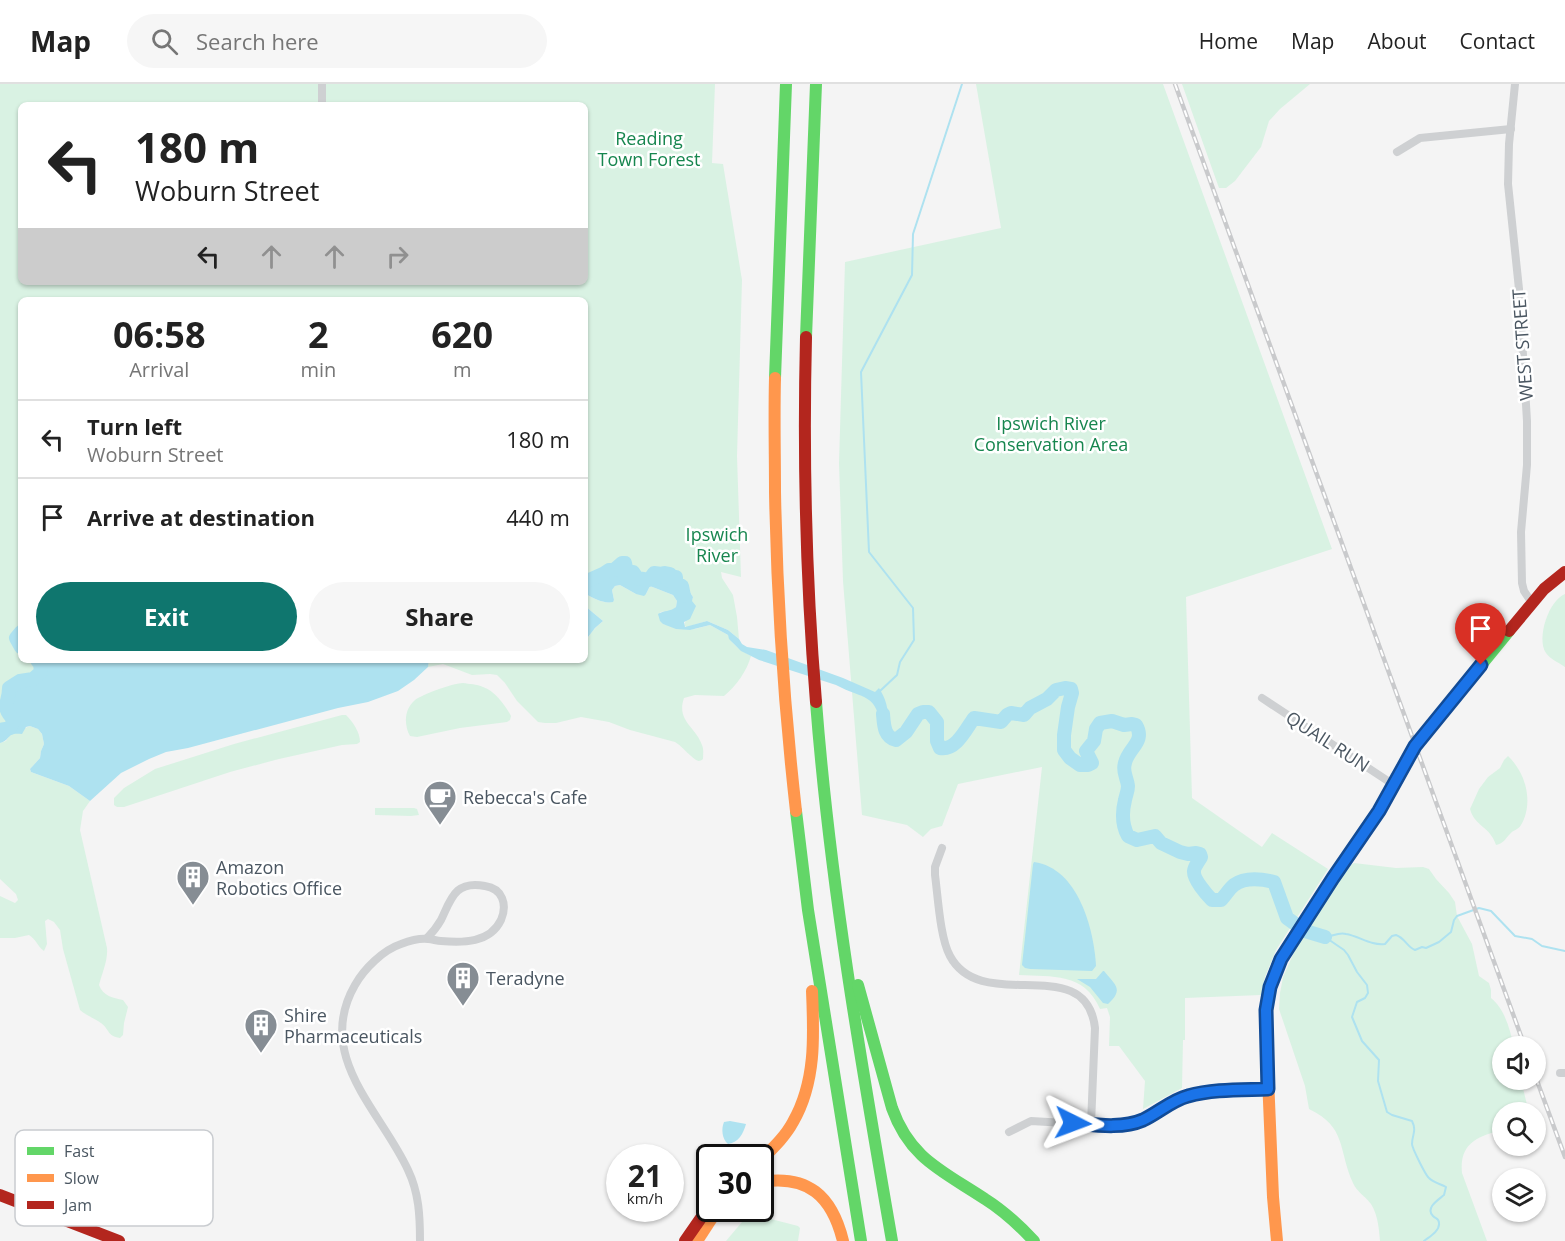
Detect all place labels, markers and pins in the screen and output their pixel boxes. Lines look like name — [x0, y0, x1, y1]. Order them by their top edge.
pin — [1455, 603, 1506, 665]
cafe icon: Rebecca's Cafe — [422, 779, 458, 826]
place label: Rebecca's Cafe — [463, 785, 587, 809]
place label: Amazon Robotics Office — [216, 855, 342, 900]
building icon: Amazon Robotics Office — [175, 859, 211, 906]
building icon: Teradyne — [445, 960, 481, 1007]
place label: Teradyne — [486, 966, 565, 990]
place label: Shire Pharmaceuticals — [284, 1003, 422, 1048]
building icon: Shire Pharmaceuticals — [243, 1007, 279, 1054]

